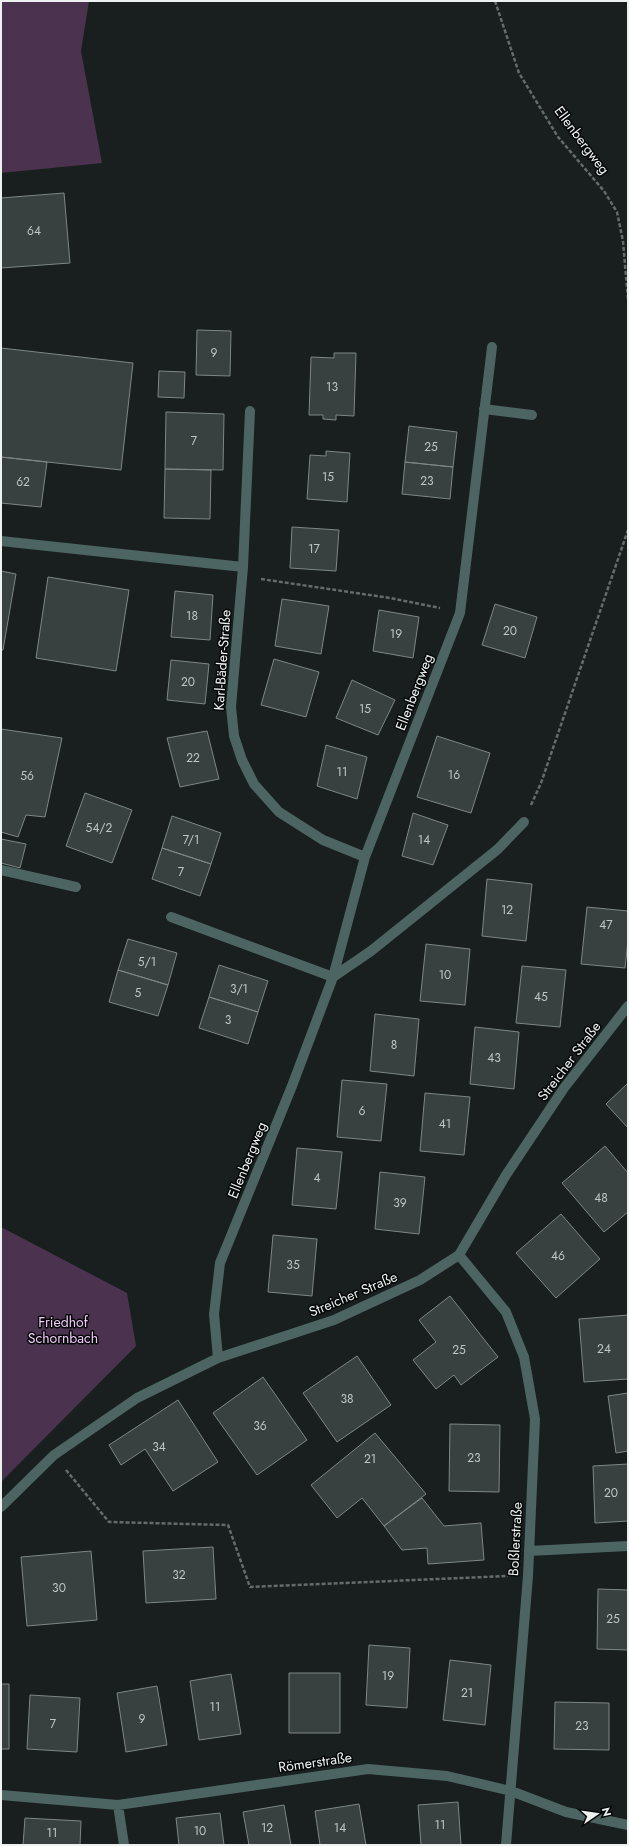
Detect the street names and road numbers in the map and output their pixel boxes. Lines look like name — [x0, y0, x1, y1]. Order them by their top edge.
street label: Ellenbergweg — [550, 102, 614, 178]
street label: Karl-Bäder-Straße — [209, 609, 235, 711]
street label: Ellenbergweg — [390, 651, 438, 733]
street label: Streicher Straße — [533, 1017, 605, 1105]
street label: Ellenbergweg — [223, 1119, 271, 1201]
street label: Streicher Straße — [306, 1266, 400, 1322]
street label: Boßlerstraße — [503, 1501, 527, 1577]
street label: Römerstraße — [277, 1747, 353, 1777]

